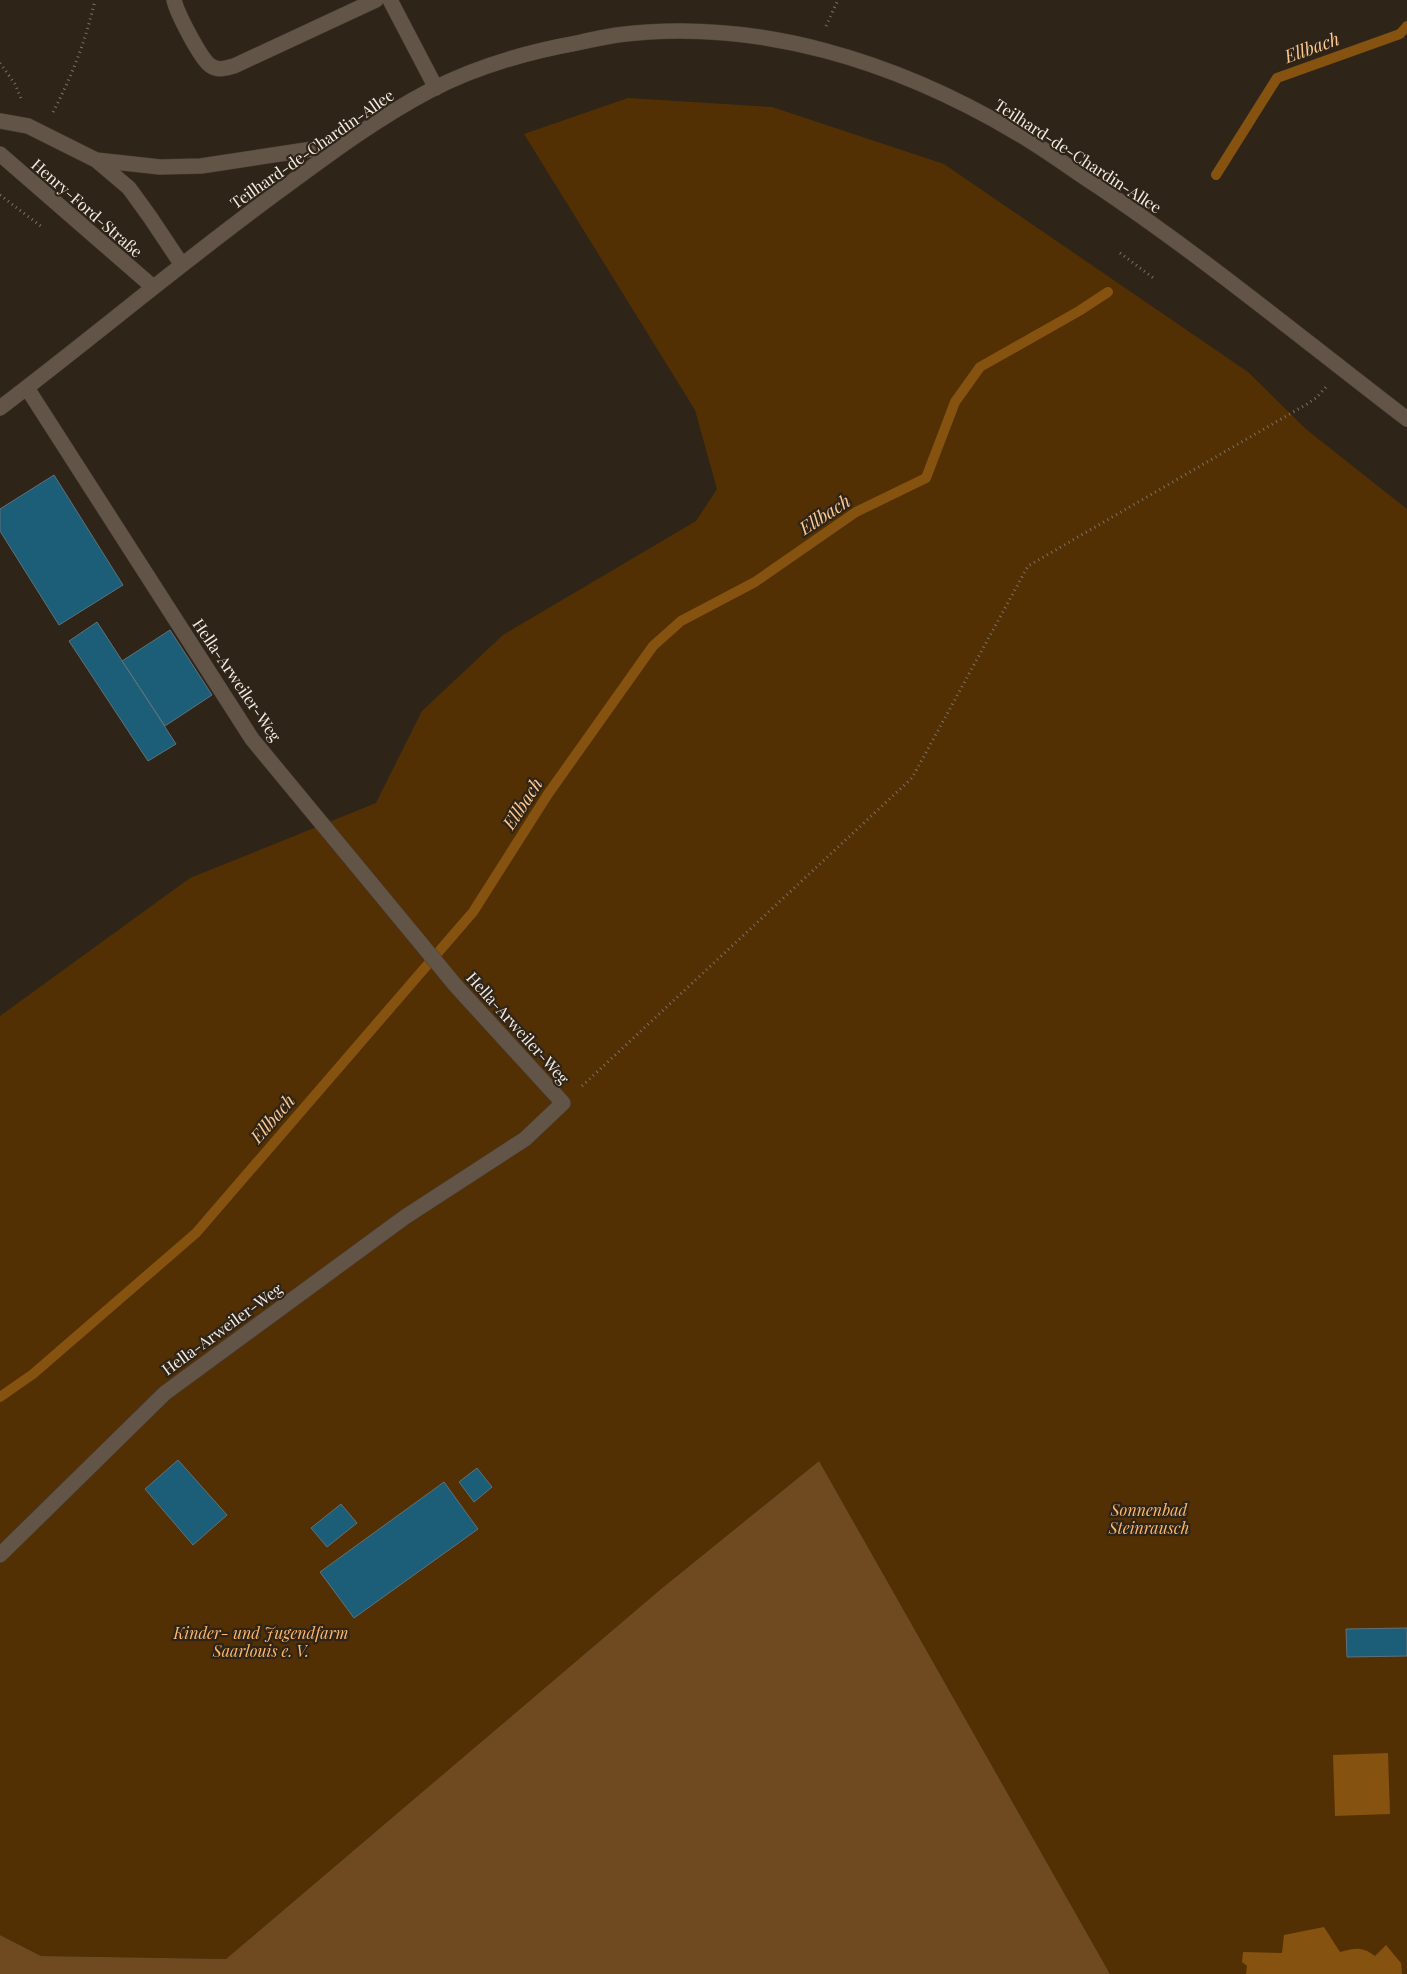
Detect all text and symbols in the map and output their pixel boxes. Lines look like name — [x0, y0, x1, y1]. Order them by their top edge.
water label: Ellbach — [1280, 26, 1342, 68]
street label: Teilhard-de-Chardin-Allee — [226, 84, 398, 213]
street label: Teilhard-de-Chardin-Allee — [991, 94, 1166, 217]
street label: Henry-Ford-Straße — [27, 154, 147, 262]
water label: Ellbach — [793, 489, 855, 540]
street label: Hella-Arweiler-Weg — [188, 614, 287, 746]
water label: Ellbach — [496, 773, 548, 835]
street label: Hella-Arweiler-Weg — [462, 967, 575, 1089]
water label: Ellbach — [244, 1089, 300, 1148]
street label: Hella-Arweiler-Weg — [157, 1277, 287, 1379]
park label: Sonnenbad Steinrausch — [1108, 1499, 1189, 1538]
park label: Kinder- und Jugendfarm Saarlouis e. V. — [173, 1622, 349, 1661]

